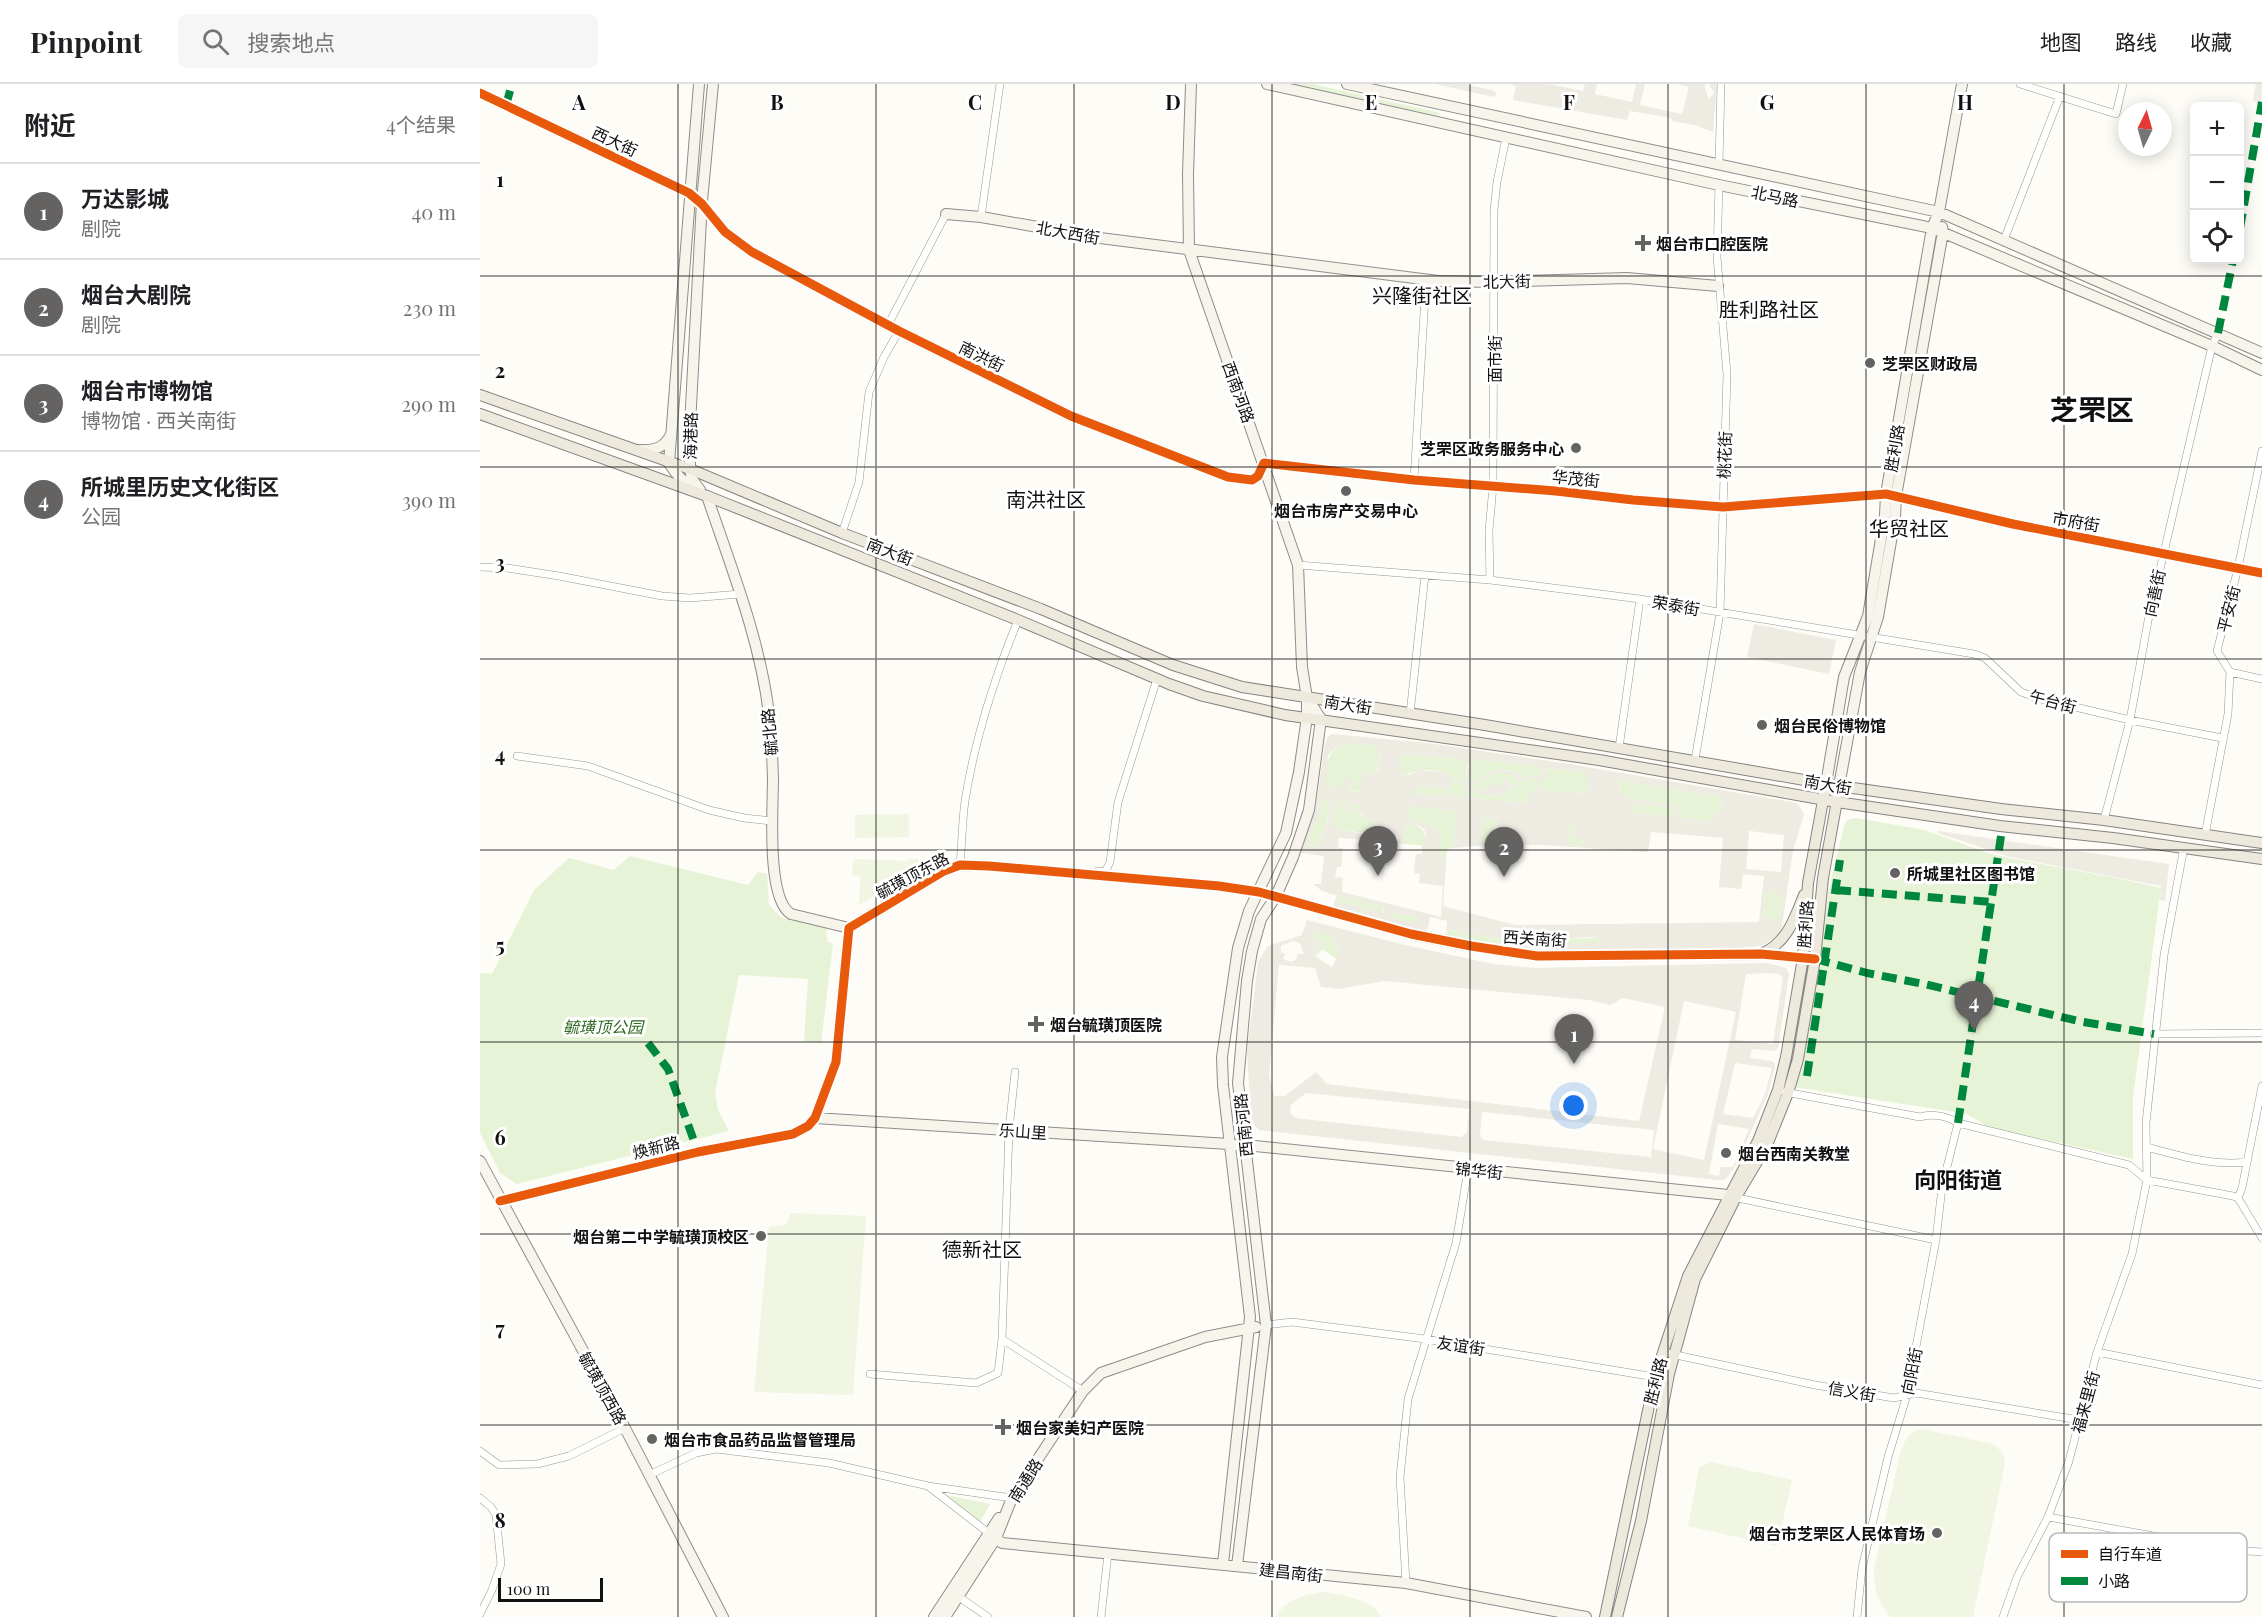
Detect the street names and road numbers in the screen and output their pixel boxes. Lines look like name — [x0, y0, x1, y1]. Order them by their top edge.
street label: 西大街 — [589, 121, 641, 161]
street label: 北马路 — [1749, 181, 1801, 211]
street label: 北大西街 — [1035, 216, 1101, 248]
street label: 北大街 — [1483, 270, 1531, 292]
street label: 面市街 — [1484, 335, 1505, 383]
street label: 南洪街 — [956, 336, 1008, 376]
street label: 西南河路 — [1218, 358, 1260, 426]
street label: 海港路 — [679, 412, 701, 460]
street label: 胜利路 — [1879, 423, 1909, 473]
street label: 桃花街 — [1713, 431, 1735, 479]
street label: 华茂街 — [1551, 465, 1601, 491]
street label: 市府街 — [2051, 506, 2101, 536]
street label: 南大街 — [864, 533, 916, 569]
street label: 向善街 — [2139, 567, 2169, 619]
street label: 平安街 — [2212, 583, 2244, 635]
street label: 荣泰街 — [1651, 590, 1701, 620]
street label: 午台街 — [2027, 685, 2079, 717]
street label: 南大街 — [1323, 690, 1373, 718]
street label: 毓北路 — [756, 707, 782, 757]
street label: 南大街 — [1803, 769, 1853, 799]
street label: 毓璜顶东路 — [872, 847, 952, 903]
street label: 胜利路 — [1793, 899, 1817, 949]
street label: 西关南街 — [1502, 925, 1568, 951]
street label: 西南河路 — [1229, 1092, 1257, 1158]
street label: 乐山里 — [998, 1119, 1048, 1143]
street label: 焕新路 — [630, 1131, 682, 1163]
street label: 锦华街 — [1454, 1157, 1504, 1183]
street label: 友谊街 — [1436, 1331, 1486, 1359]
street label: 向阳街 — [1896, 1345, 1926, 1397]
street label: 毓璜顶西路 — [574, 1348, 632, 1428]
street label: 胜利路 — [1639, 1355, 1671, 1407]
street label: 福来里街 — [2067, 1368, 2103, 1436]
street label: 信义街 — [1827, 1376, 1877, 1406]
street label: 南通路 — [1003, 1454, 1047, 1506]
street label: 建昌南街 — [1258, 1558, 1324, 1586]

